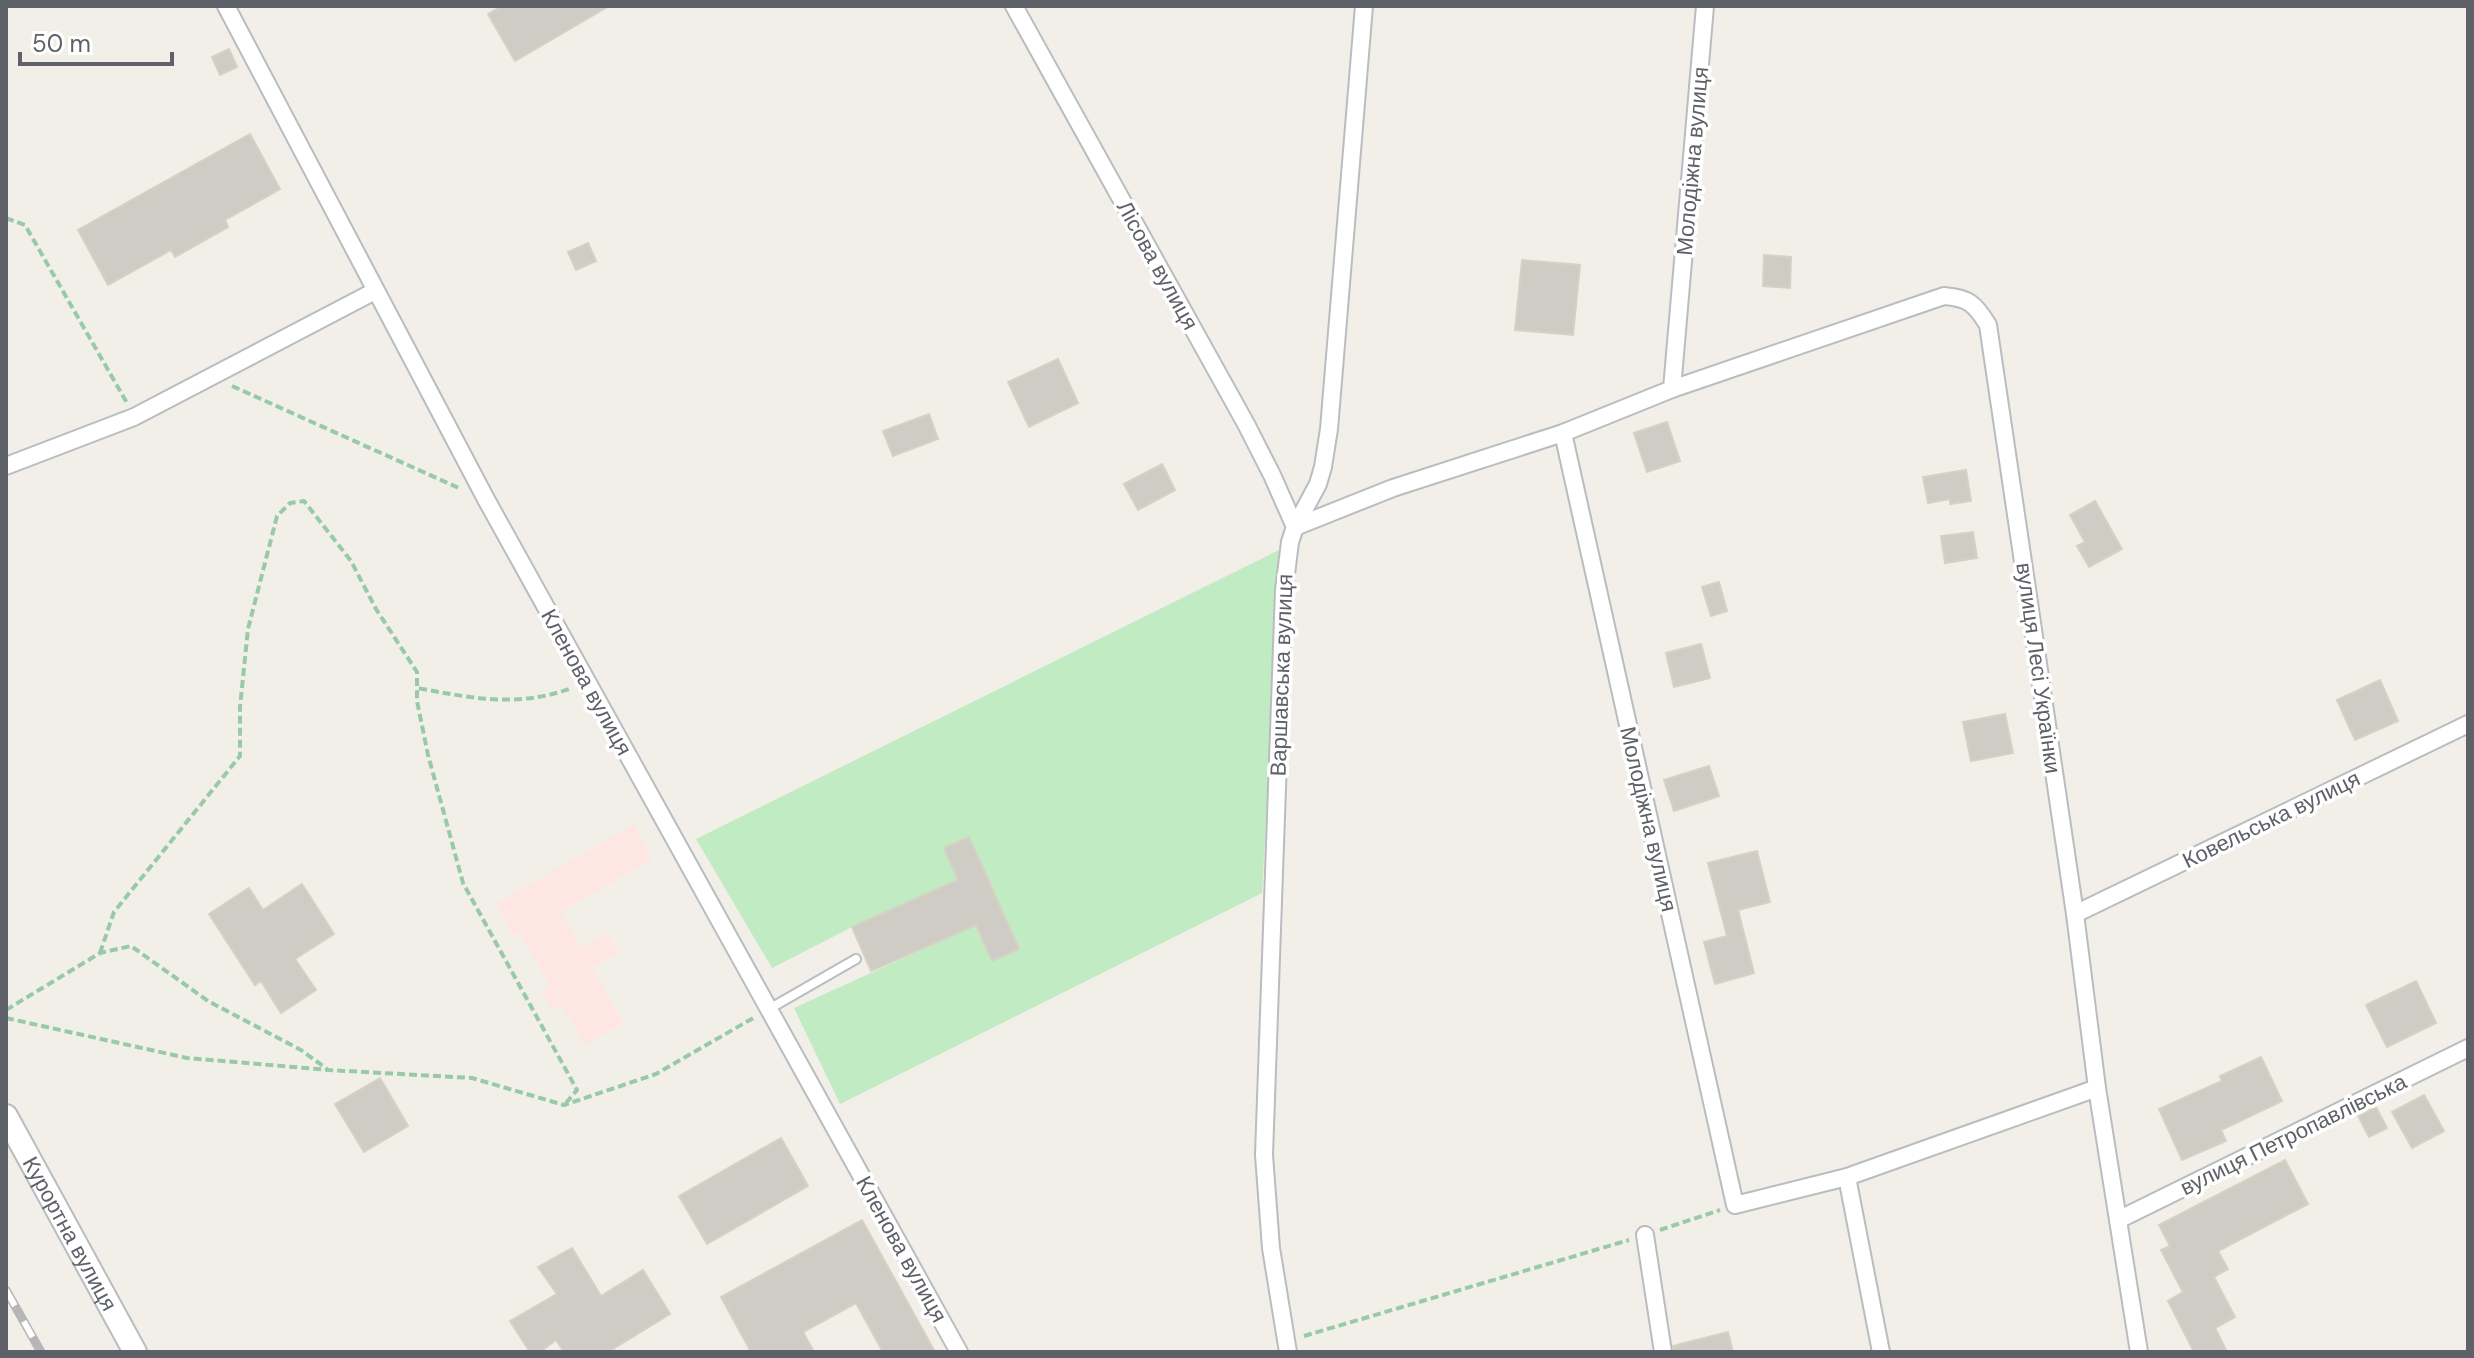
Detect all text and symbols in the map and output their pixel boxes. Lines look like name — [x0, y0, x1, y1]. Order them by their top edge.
scale bar — [20, 16, 172, 66]
text: 50 m — [32, 28, 91, 59]
street label: Молодіжна вулиця — [1670, 66, 1715, 257]
street label: Лісова вулиця — [1110, 195, 1205, 335]
street label: вулиця Лесі Українки — [2009, 561, 2068, 775]
street label: Варшавська вулиця — [1263, 573, 1300, 777]
street label: Кленова вулиця — [534, 604, 639, 761]
street label: Молодіжна вулиця — [1613, 724, 1684, 915]
street label: Ковельська вулиця — [2178, 764, 2365, 875]
street label: вулиця Петропавлівська — [2175, 1067, 2412, 1202]
street label: Курортна вулиця — [16, 1152, 124, 1316]
street label: Кленова вулиця — [849, 1171, 954, 1328]

